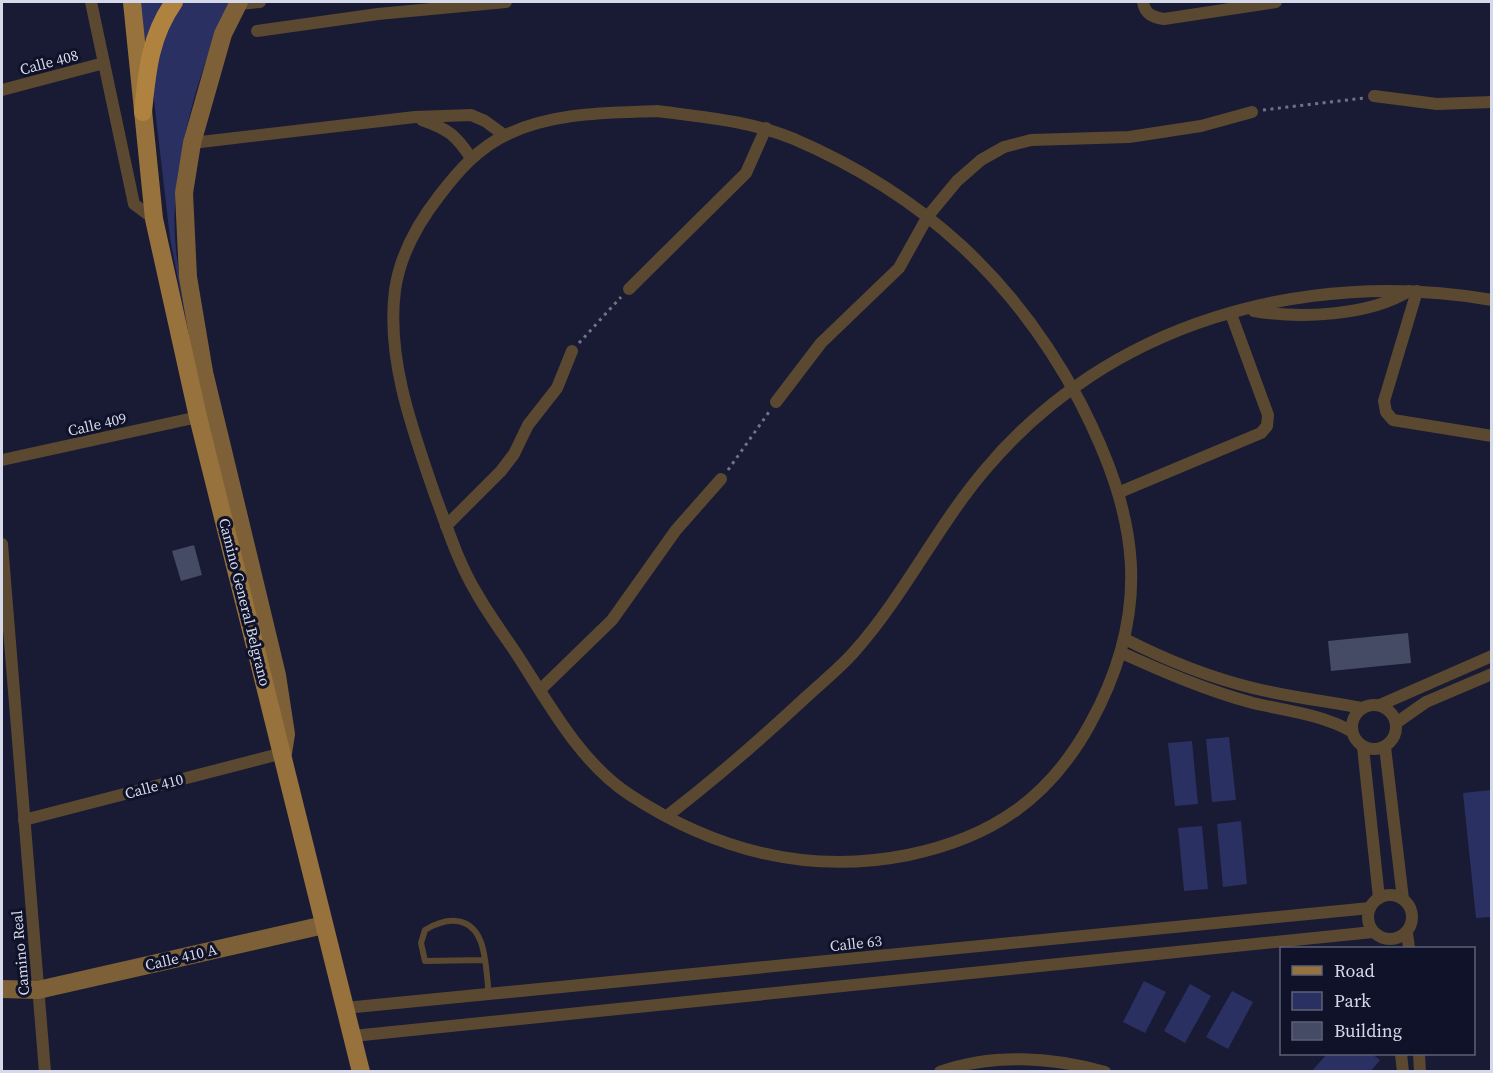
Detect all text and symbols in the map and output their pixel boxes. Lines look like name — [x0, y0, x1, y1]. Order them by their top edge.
street label: Calle 408 — [17, 44, 81, 80]
street label: Calle 409 — [66, 407, 128, 441]
street label: Camino General Belgrano — [214, 516, 276, 688]
street label: Calle 410 — [122, 768, 186, 804]
street label: Camino Real — [6, 909, 34, 996]
street label: Calle 63 — [829, 930, 883, 956]
street label: Calle 410 A — [143, 939, 219, 975]
legend — [1280, 947, 1475, 1055]
text: Road — [1334, 958, 1375, 983]
text: Park — [1334, 988, 1371, 1013]
text: Building — [1334, 1018, 1402, 1043]

